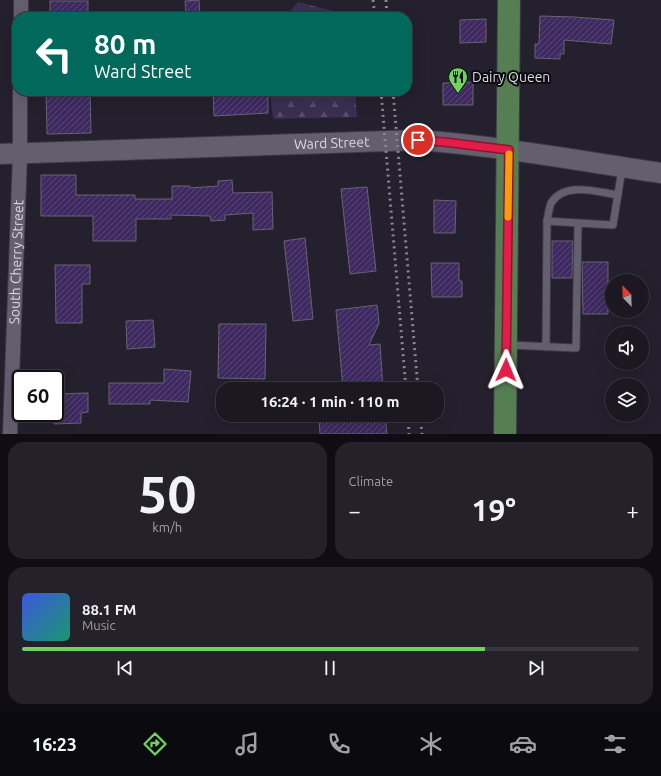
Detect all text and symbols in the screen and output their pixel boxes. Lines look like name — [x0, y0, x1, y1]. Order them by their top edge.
icon: left — [28, 28, 80, 80]
text: 80 m — [94, 28, 156, 59]
text: Ward Street — [94, 61, 191, 81]
restaurant icon: Dairy Queen — [447, 66, 469, 94]
place label: Dairy Queen — [472, 69, 550, 85]
pin — [401, 123, 435, 157]
icon: arrive — [407, 129, 429, 151]
street label: Ward Street — [294, 134, 370, 152]
street label: South Cherry Street — [6, 199, 26, 325]
north arrow — [605, 274, 649, 318]
map controls — [605, 274, 649, 422]
button: sound — [605, 326, 649, 370]
position arrow — [485, 349, 527, 391]
speed limit sign: 60 — [12, 370, 64, 422]
button: layers — [605, 378, 649, 422]
text: 16:24 · 1 min · 110 m — [261, 393, 399, 410]
text: 50 — [138, 465, 197, 523]
text: Climate — [349, 474, 393, 488]
text: 19° — [472, 493, 516, 527]
text: − — [349, 498, 361, 523]
text: + — [627, 498, 639, 523]
text: km/h — [152, 520, 182, 534]
text: 88.1 FM — [82, 601, 136, 618]
text: Music — [82, 618, 116, 632]
icon: previous — [114, 657, 136, 679]
icon: pause — [319, 657, 341, 679]
icon: next — [525, 657, 547, 679]
icon: directions — [141, 730, 169, 758]
icon: music — [233, 730, 261, 758]
icon: phone — [325, 730, 353, 758]
icon: climate — [417, 730, 445, 758]
icon: car — [509, 730, 537, 758]
icon: filters — [601, 730, 629, 758]
text: 16:23 — [32, 734, 77, 754]

